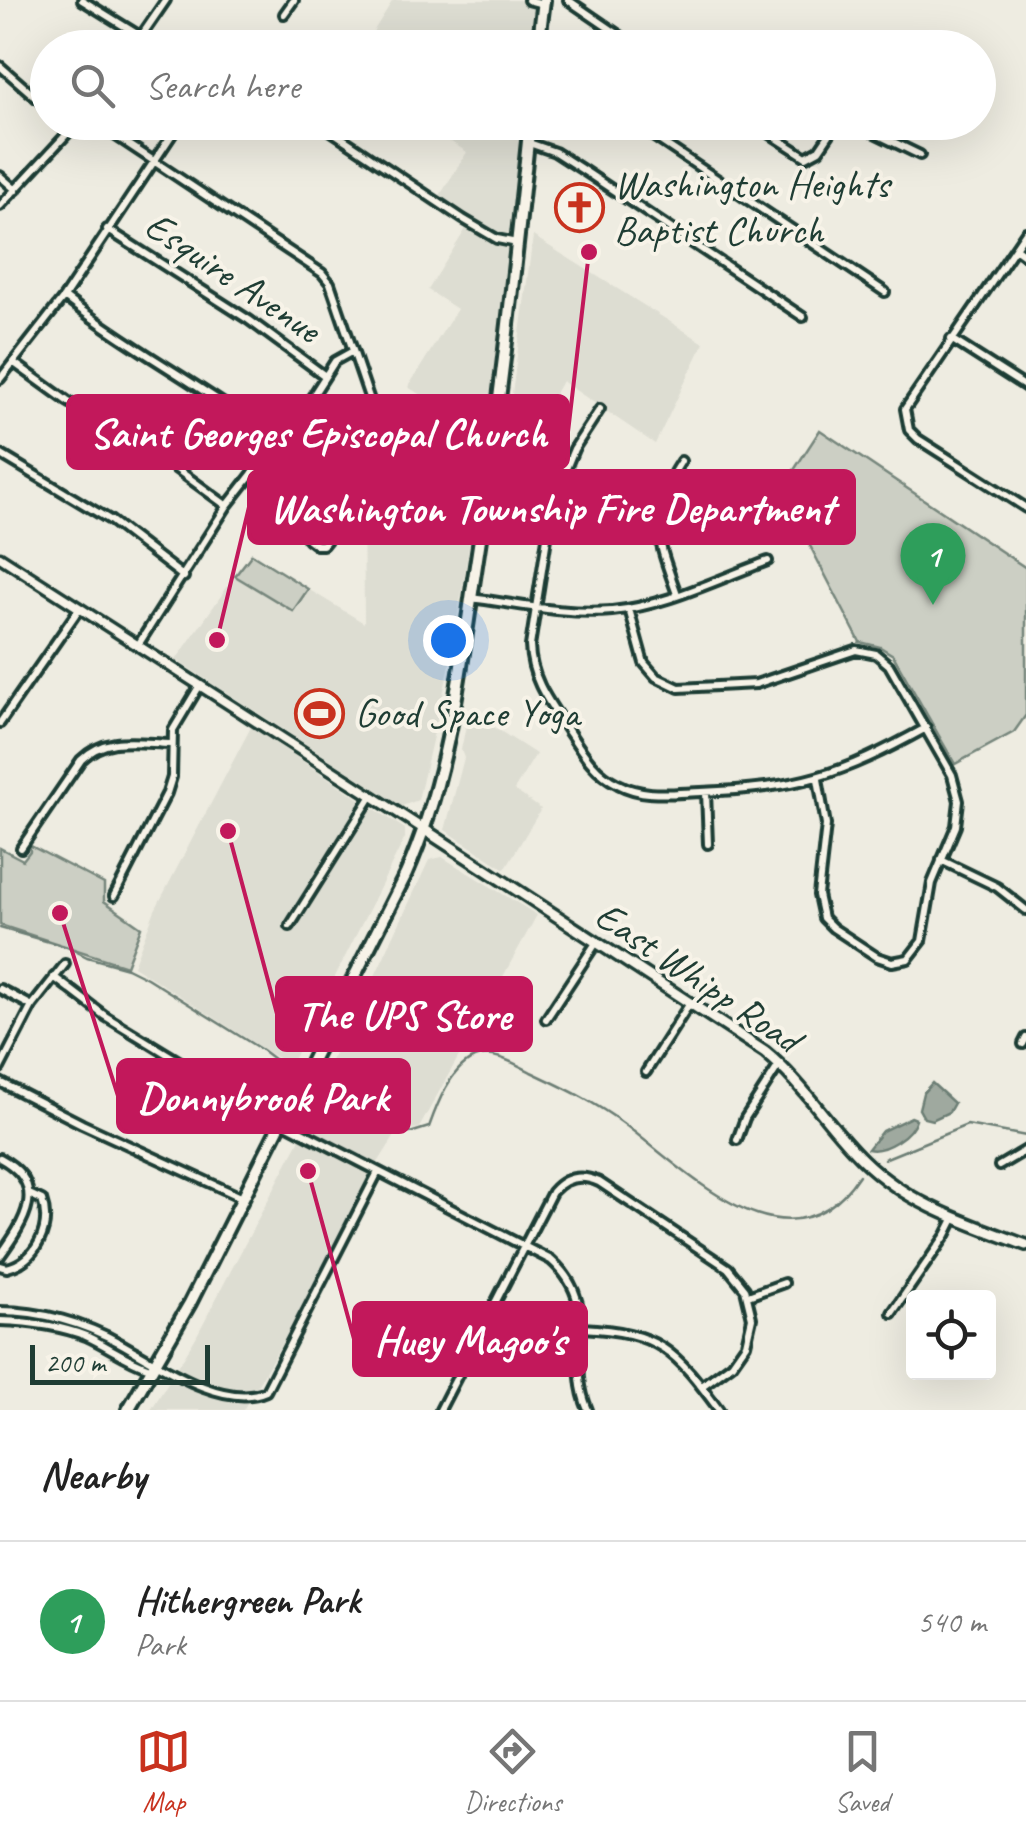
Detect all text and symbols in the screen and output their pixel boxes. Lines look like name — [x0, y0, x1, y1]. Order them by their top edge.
search box — [30, 30, 996, 140]
icon: search — [65, 58, 120, 113]
text: Search here — [145, 62, 300, 109]
place label: Washington Heights Baptist Church — [614, 159, 892, 255]
church icon: Washington Heights Baptist Church — [553, 181, 605, 233]
street label: Esquire Avenue — [136, 200, 333, 356]
callout: Saint Georges Episcopal Church — [68, 396, 568, 468]
text: Saint Georges Episcopal Church — [89, 407, 548, 460]
callout: Washington Township Fire Department — [249, 471, 854, 543]
text: Washington Township Fire Department — [270, 482, 840, 535]
pin: 1 — [900, 522, 966, 605]
your location — [423, 615, 474, 666]
sports icon: Good Space Yoga — [294, 687, 346, 739]
place label: Good Space Yoga — [355, 688, 583, 738]
street label: East Whipp Road — [586, 890, 815, 1067]
callout: The UPS Store — [277, 978, 531, 1050]
text: The UPS Store — [297, 989, 514, 1042]
callout: Donnybrook Park — [118, 1060, 409, 1132]
text: Donnybrook Park — [138, 1071, 392, 1124]
map controls — [906, 1290, 996, 1380]
button: locate — [906, 1290, 996, 1380]
callout: Huey Magoo's — [354, 1303, 586, 1375]
text: Huey Magoo's — [374, 1314, 570, 1367]
scale bar — [30, 1340, 210, 1384]
text: 200 m — [45, 1345, 105, 1380]
text: Nearby — [40, 1449, 146, 1502]
text: Hithergreen Park — [135, 1577, 360, 1624]
text: 1 — [65, 1601, 80, 1642]
text: 540 m — [917, 1601, 986, 1642]
text: Park — [135, 1624, 186, 1665]
tab: Map — [136, 1724, 191, 1819]
tab: Directions — [464, 1724, 562, 1819]
tab: Saved — [835, 1724, 890, 1819]

